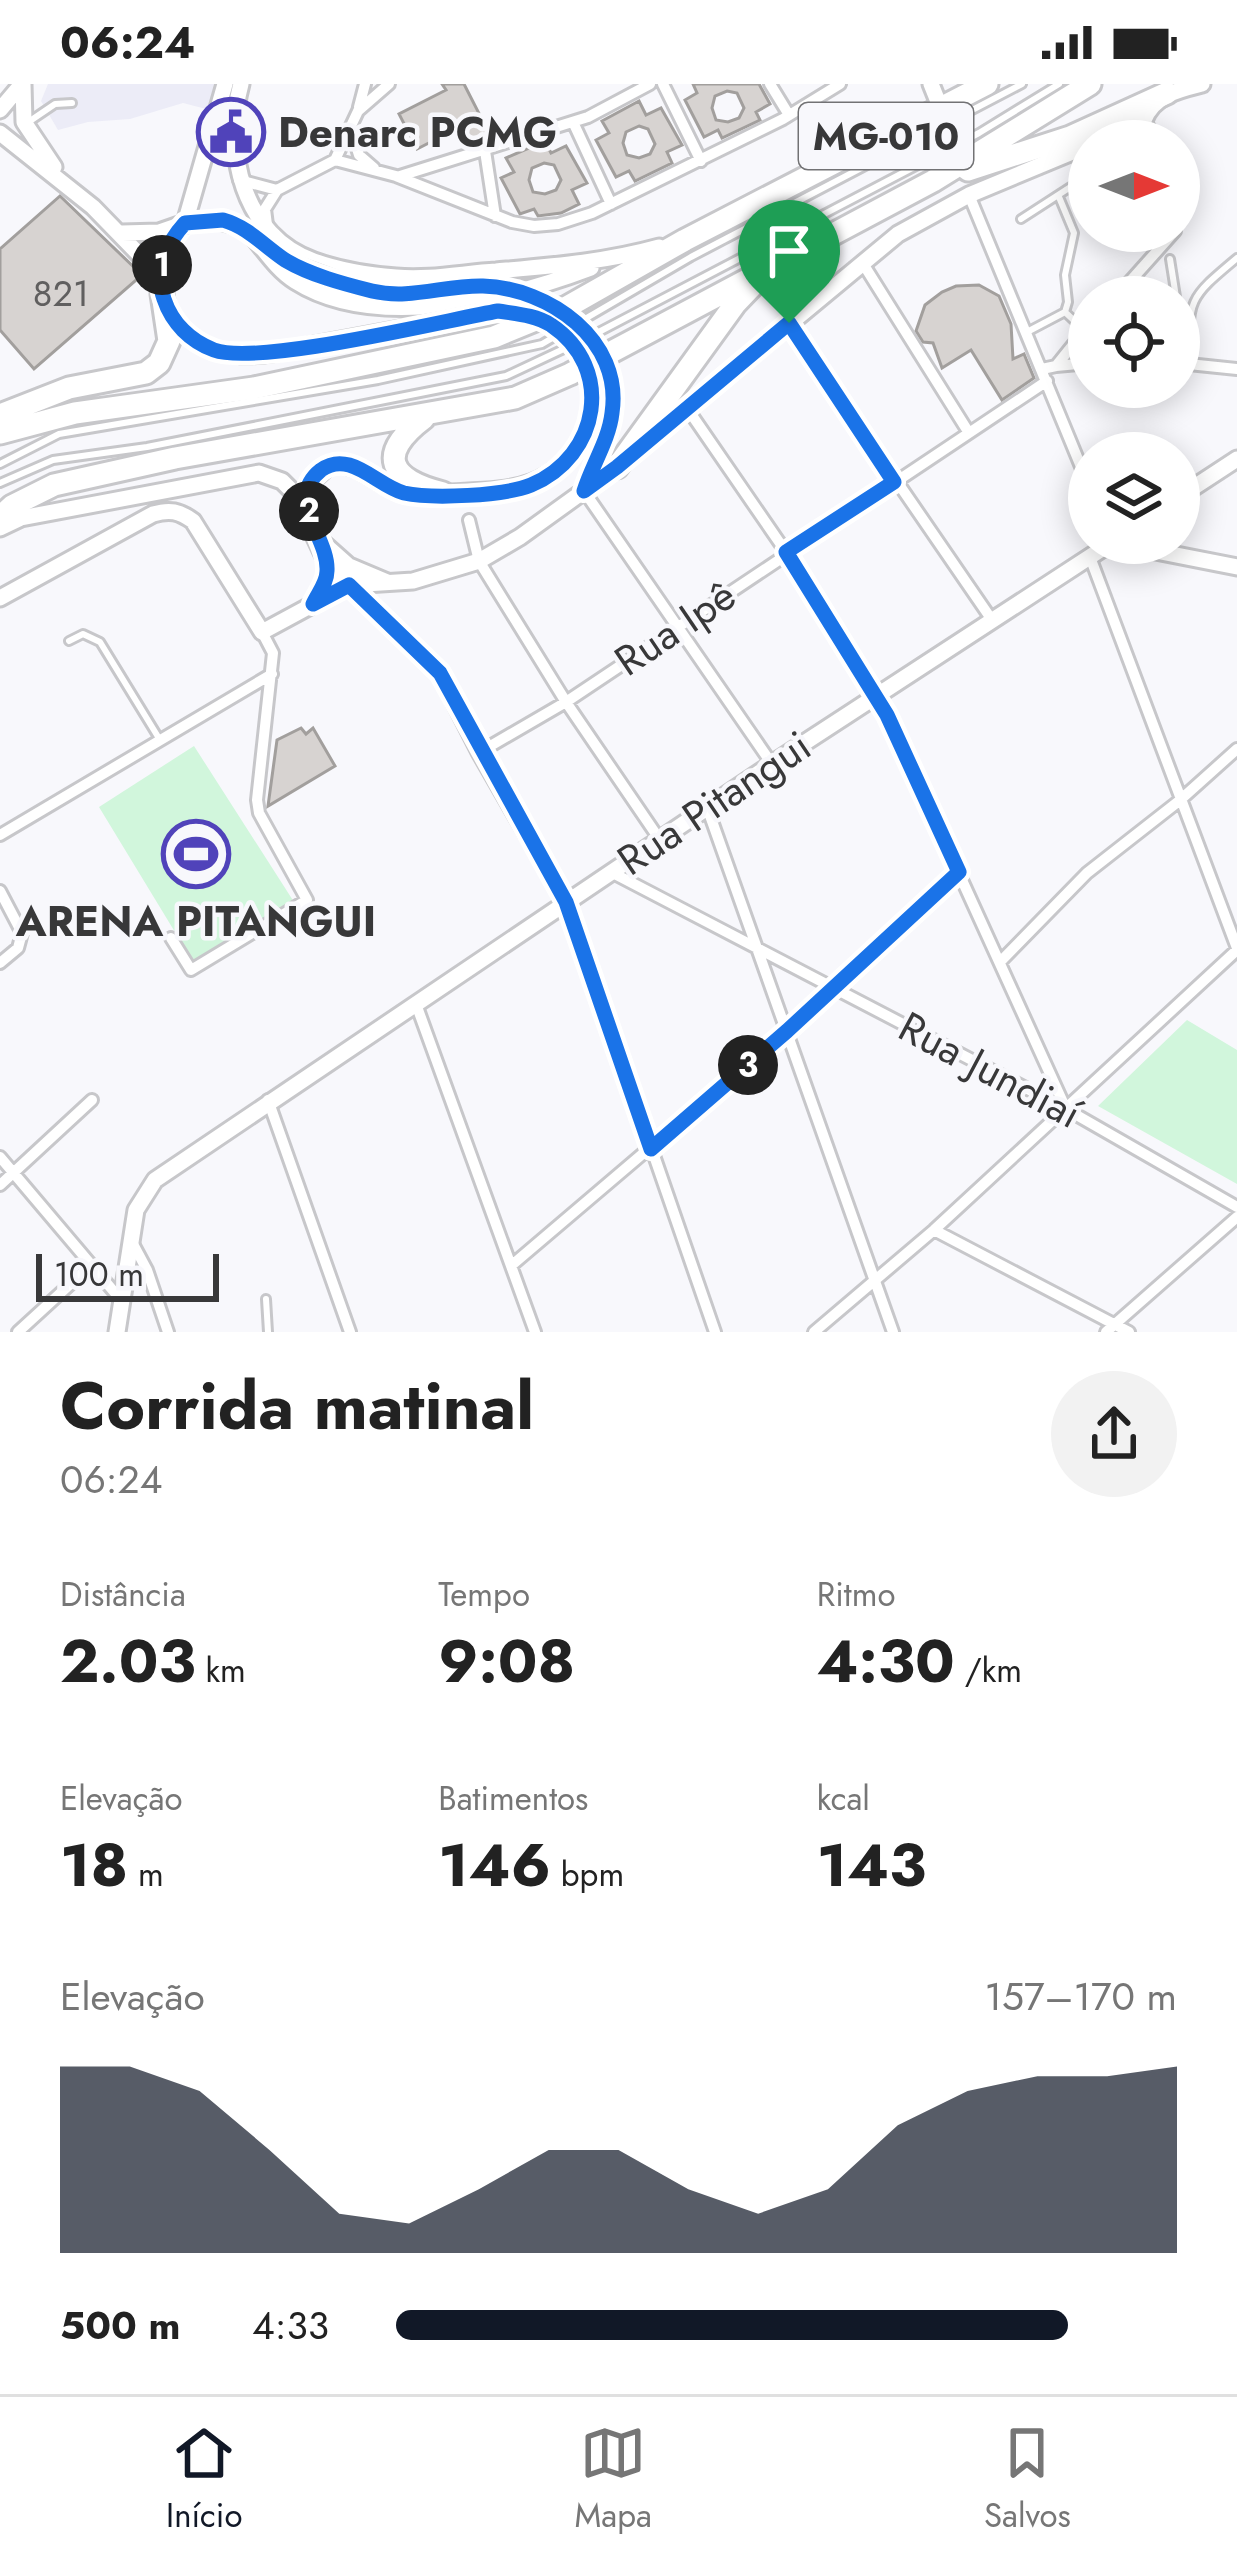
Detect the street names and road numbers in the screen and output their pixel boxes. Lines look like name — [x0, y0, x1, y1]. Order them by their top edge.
road number: MG-010 — [799, 103, 973, 169]
street label: Rua Ipê — [602, 565, 748, 691]
street label: Rua Pitangui — [605, 716, 823, 890]
street label: Rua Jundiaí — [888, 996, 1094, 1145]

